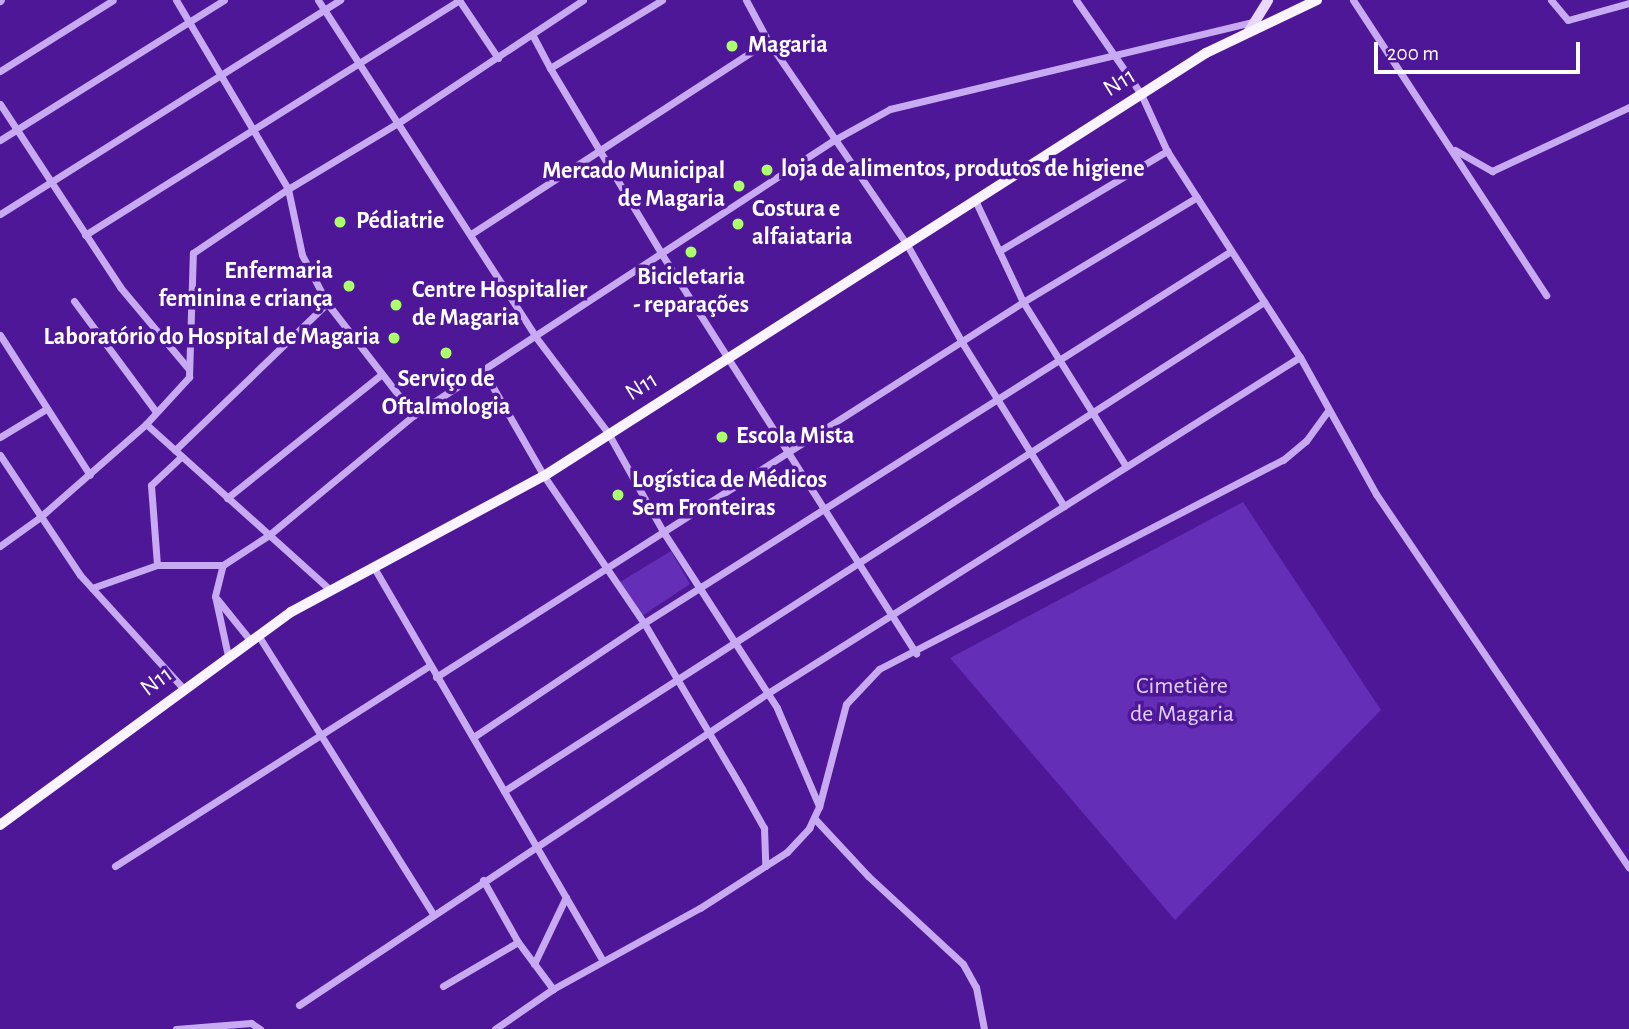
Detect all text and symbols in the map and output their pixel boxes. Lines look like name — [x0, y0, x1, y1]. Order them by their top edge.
scale bar — [1377, 28, 1584, 72]
place label: Magaria — [748, 32, 828, 60]
marker: Magaria — [722, 36, 742, 56]
text: 200 m — [1387, 43, 1439, 64]
street label: N11 — [1098, 62, 1142, 104]
place label: loja de alimentos, produtos de higiene — [781, 156, 1145, 184]
place label: Mercado Municipal de Magaria — [542, 158, 725, 214]
marker: loja de alimentos, produtos de higiene — [759, 162, 775, 178]
marker: Mercado Municipal de Magaria — [731, 178, 747, 194]
place label: Costura e alfaiataria — [752, 196, 853, 252]
place label: Pédiatrie — [356, 208, 444, 236]
marker: Pédiatrie — [330, 212, 350, 232]
marker: Costura e alfaiataria — [730, 216, 746, 232]
marker: Bicicletaria - reparações — [683, 244, 699, 260]
place label: Enfermaria feminina e criança — [158, 258, 333, 314]
place label: Bicicletaria - reparações — [633, 264, 749, 320]
marker: Enfermaria feminina e criança — [339, 276, 359, 296]
place label: Centre Hospitalier de Magaria — [412, 277, 587, 333]
marker: Centre Hospitalier de Magaria — [386, 295, 406, 315]
place label: Laboratório do Hospital de Magaria — [43, 324, 380, 352]
marker: Laboratório do Hospital de Magaria — [386, 330, 402, 346]
marker: Serviço de Oftalmologia — [436, 343, 456, 363]
place label: Serviço de Oftalmologia — [382, 366, 510, 422]
street label: N11 — [620, 366, 664, 408]
place label: Escola Mista — [736, 423, 854, 451]
marker: Escola Mista — [714, 429, 730, 445]
place label: Logística de Médicos Sem Fronteiras — [632, 467, 827, 523]
marker: Logística de Médicos Sem Fronteiras — [610, 487, 626, 503]
street label: N11 — [135, 661, 179, 703]
park label: Cimetière de Magaria — [1130, 673, 1234, 729]

